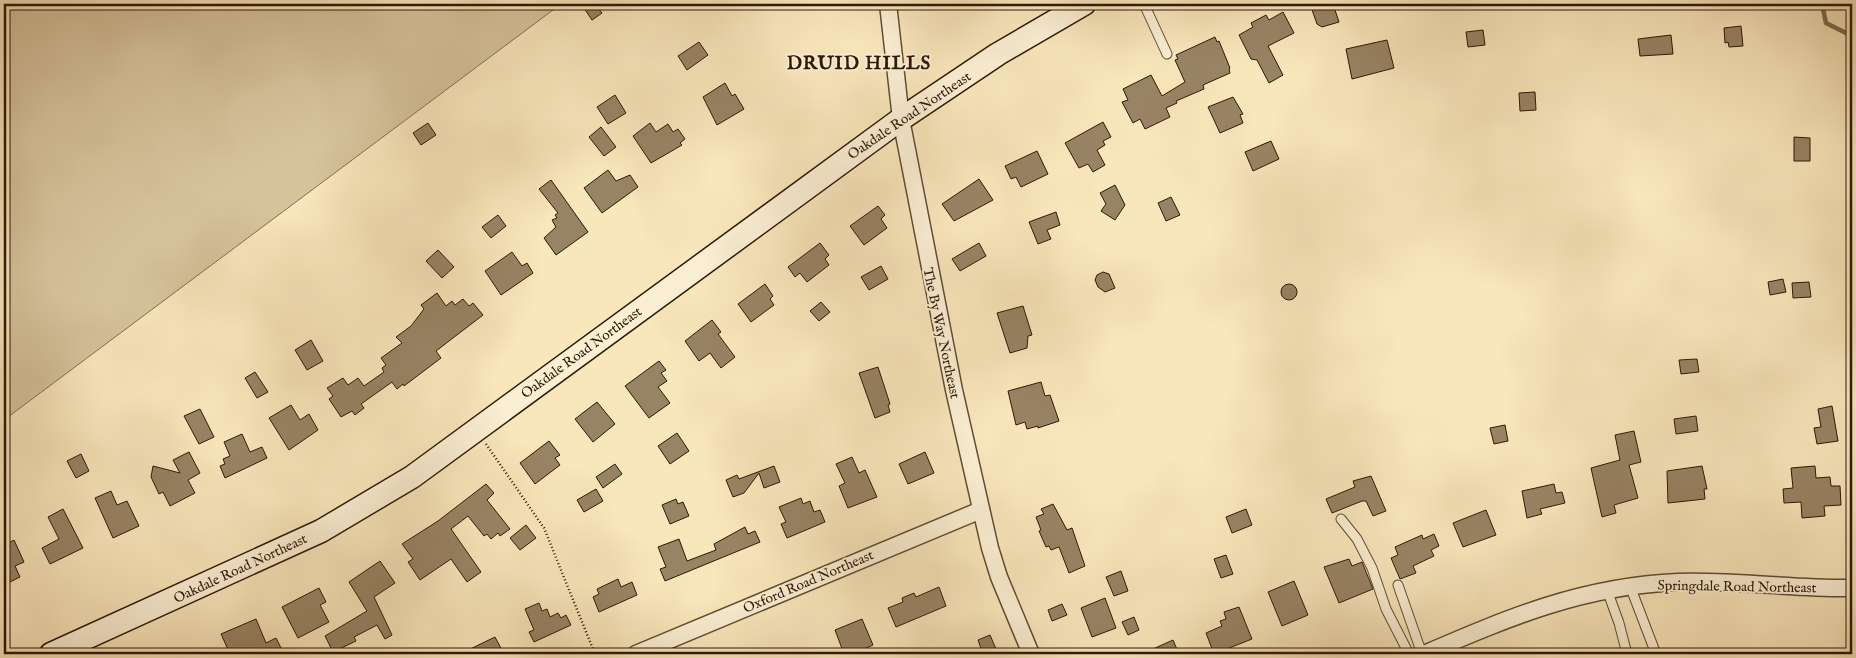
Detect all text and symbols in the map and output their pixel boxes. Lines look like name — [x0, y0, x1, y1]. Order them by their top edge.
district label: DRUID HILLS — [787, 52, 931, 76]
street label: Oakdale Road Northeast — [844, 68, 975, 164]
street label: The By Way Northeast — [918, 266, 964, 401]
street label: Oakdale Road Northeast — [518, 303, 646, 403]
street label: Oakdale Road Northeast — [171, 530, 310, 608]
street label: Oxford Road Northeast — [740, 546, 877, 618]
street label: Springdale Road Northeast — [1657, 577, 1817, 597]

